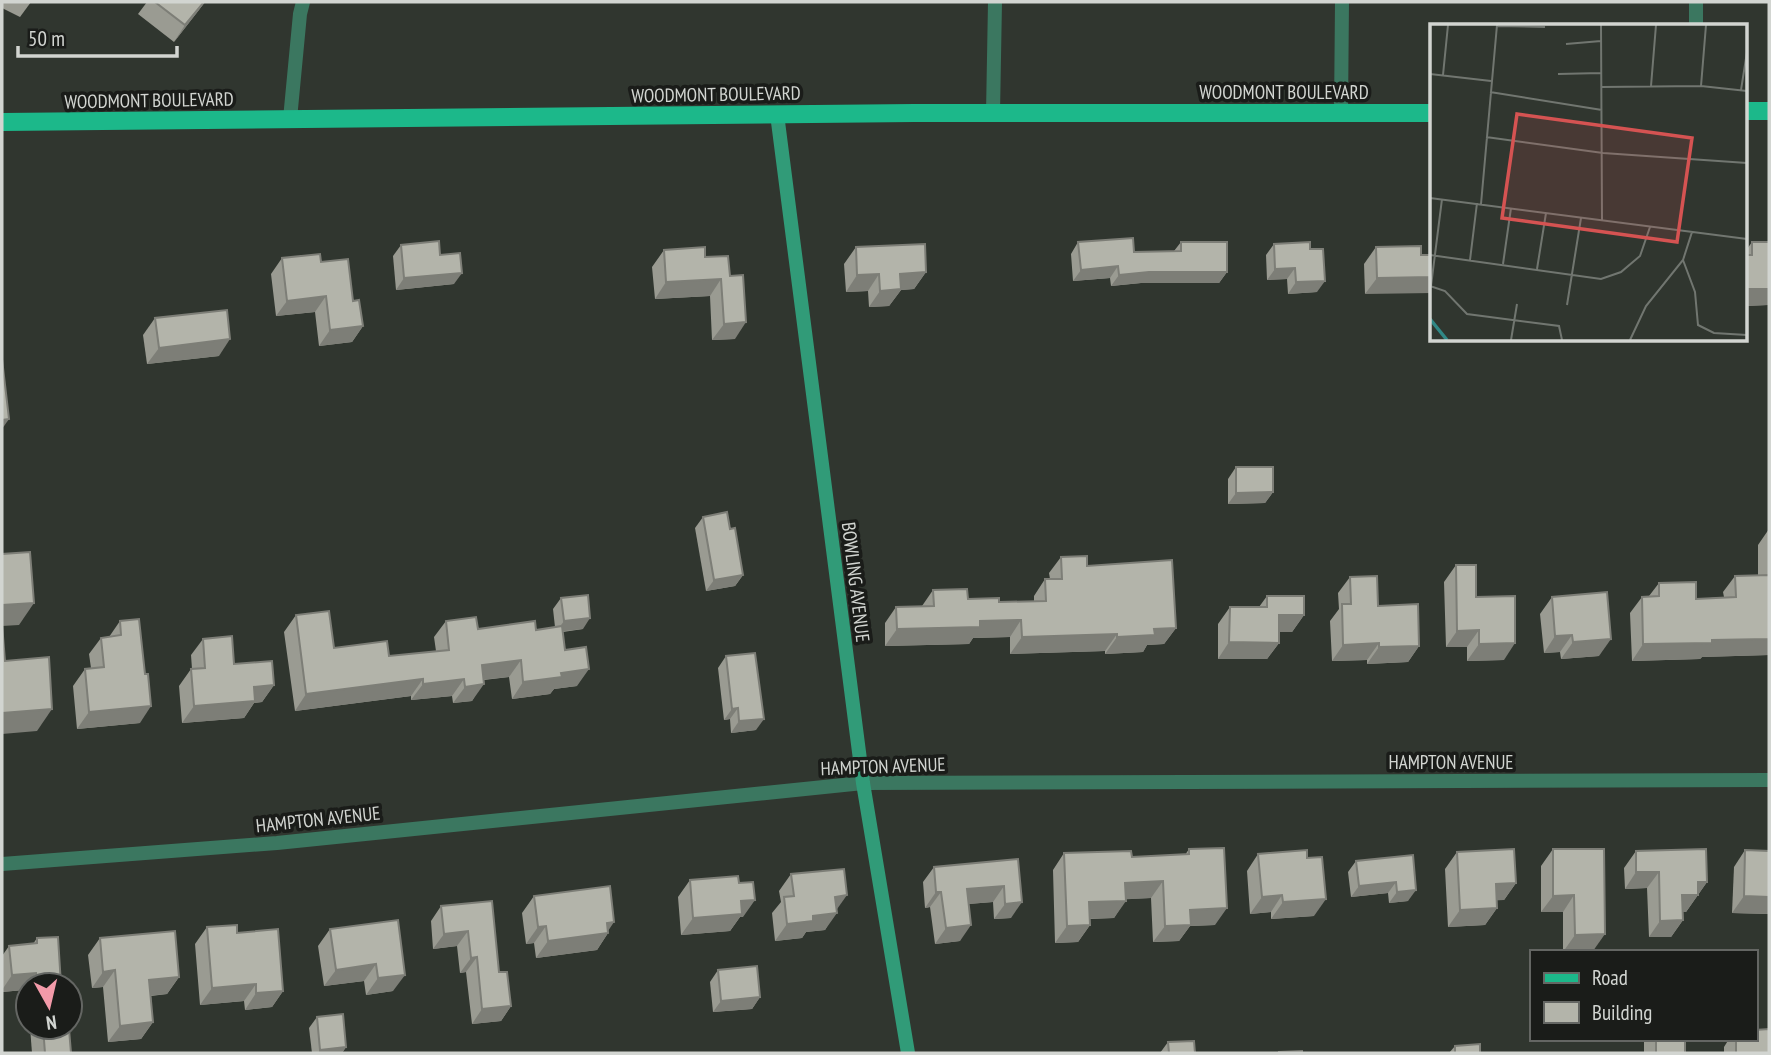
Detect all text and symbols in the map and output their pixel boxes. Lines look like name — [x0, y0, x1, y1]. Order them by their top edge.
scale bar — [18, 14, 177, 58]
inset map — [1430, 24, 1746, 341]
text: 50 m — [28, 25, 65, 52]
street label: WOODMONT BOULEVARD — [1199, 80, 1369, 104]
street label: WOODMONT BOULEVARD — [631, 81, 801, 107]
street label: WOODMONT BOULEVARD — [64, 87, 234, 113]
street label: BOWLING AVENUE — [837, 521, 875, 643]
street label: HAMPTON AVENUE — [1388, 750, 1514, 774]
street label: HAMPTON AVENUE — [820, 752, 946, 780]
street label: HAMPTON AVENUE — [255, 801, 381, 837]
legend — [1530, 950, 1757, 1041]
text: Road — [1592, 964, 1628, 991]
north arrow — [14, 971, 84, 1041]
text: Building — [1592, 999, 1652, 1026]
text: N — [45, 1010, 58, 1035]

